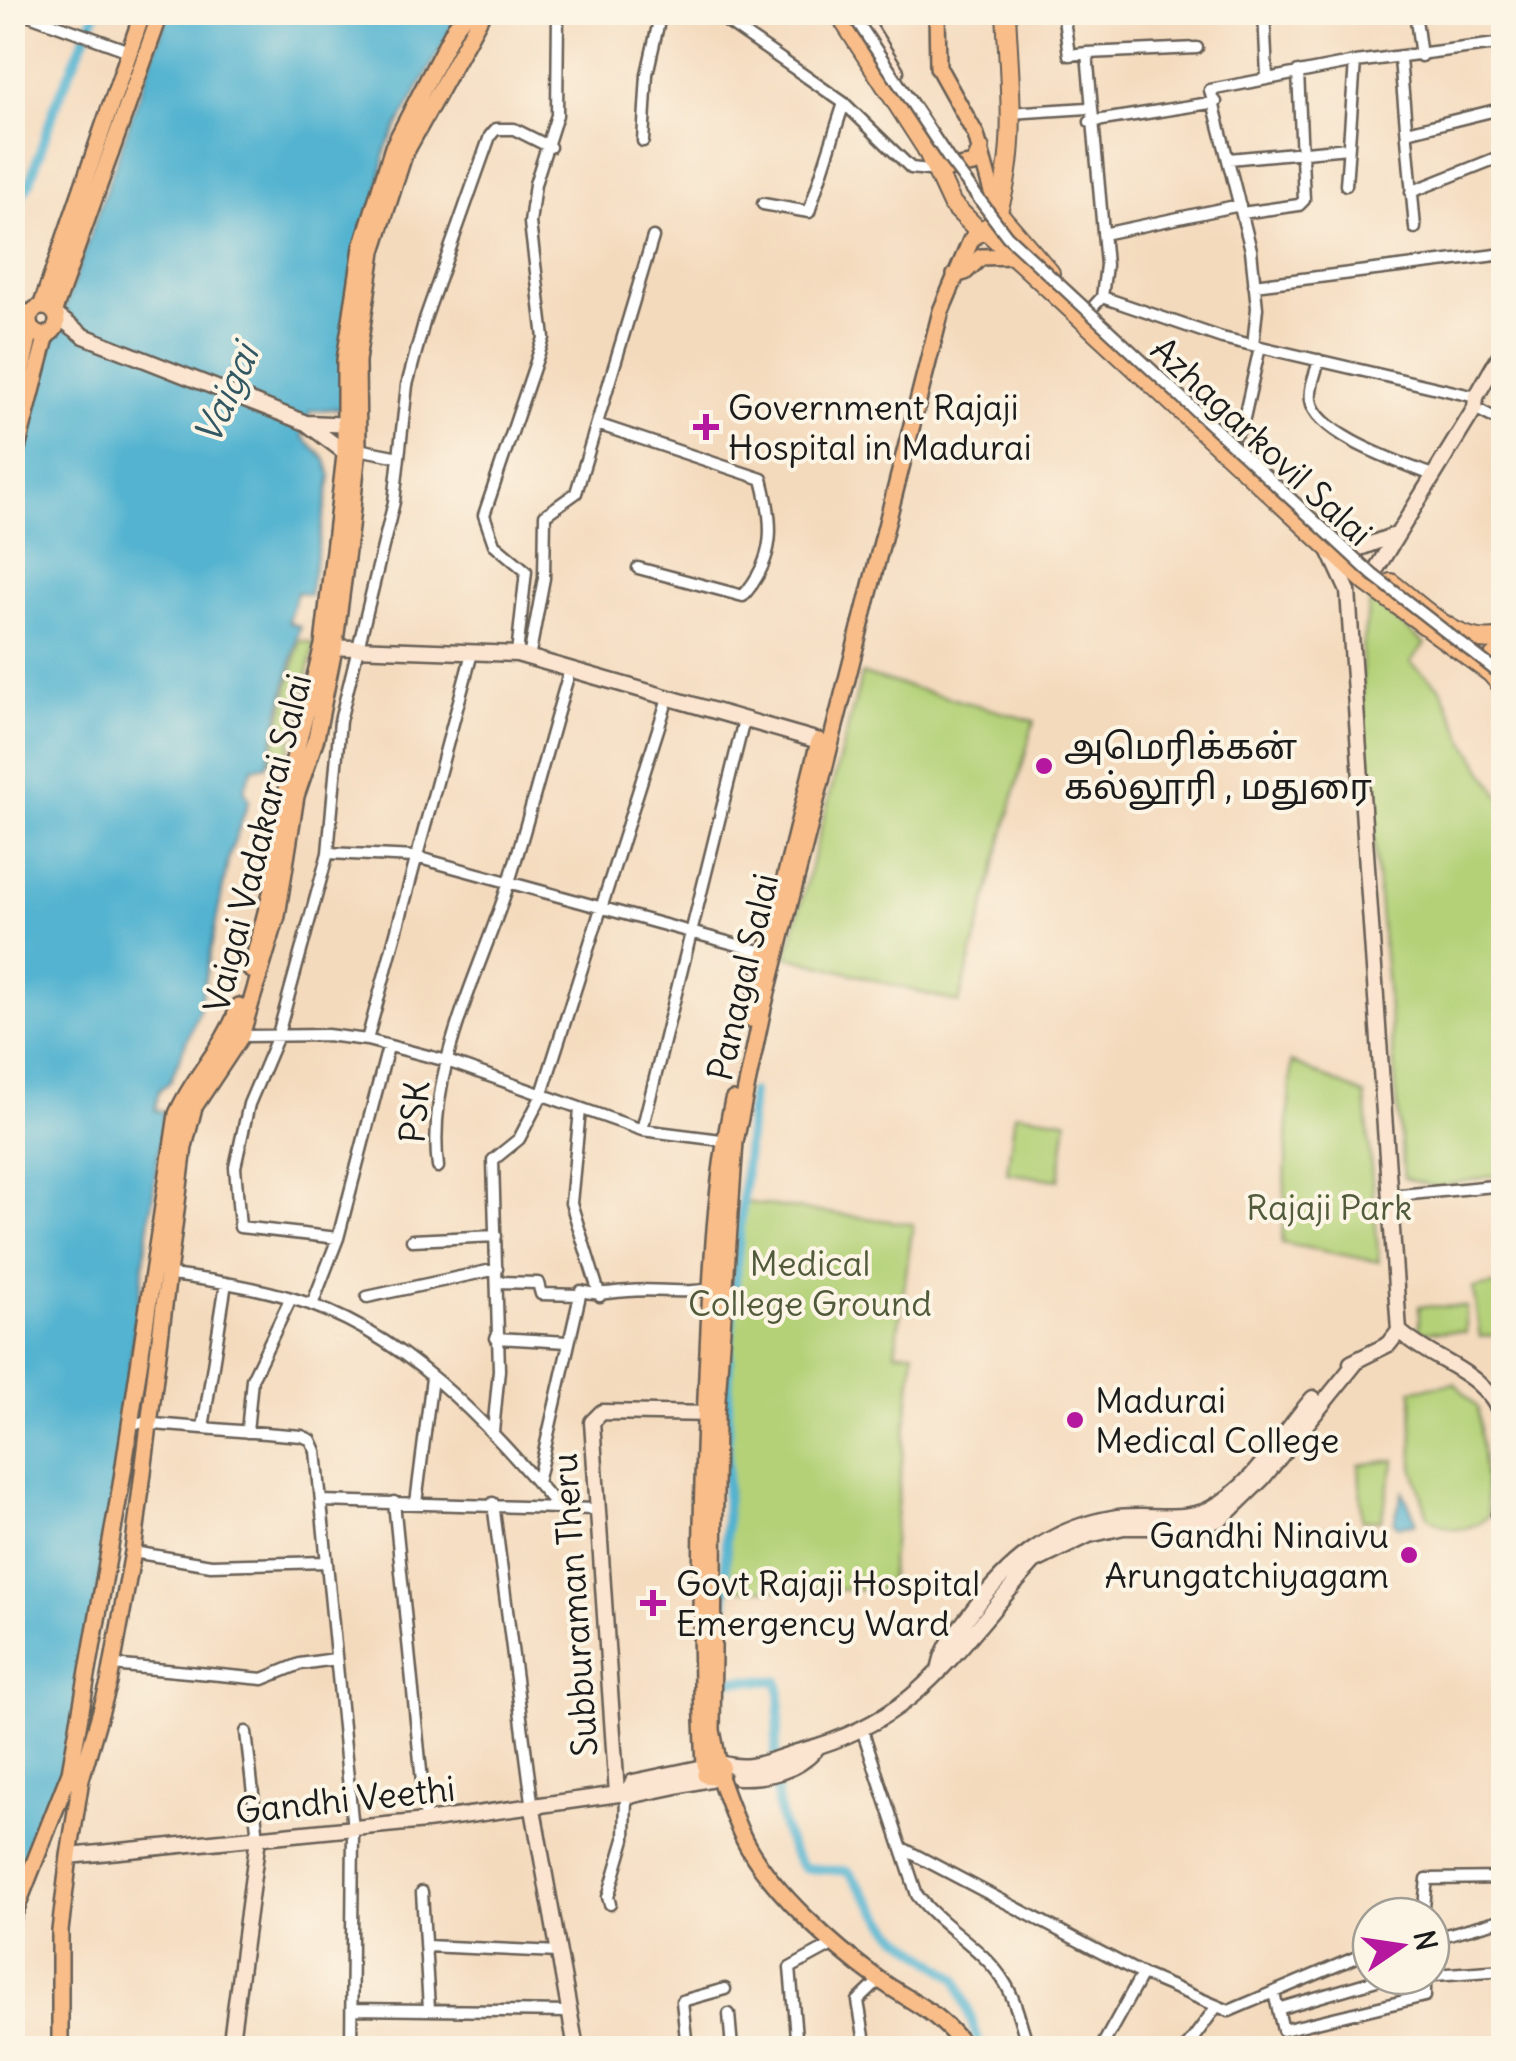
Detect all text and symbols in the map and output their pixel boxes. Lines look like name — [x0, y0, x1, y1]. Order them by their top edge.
street label: Azhagarkovil Salai — [1142, 327, 1382, 555]
water label: Vaigai — [183, 333, 270, 451]
place label: Government Rajaji Hospital in Madurai — [728, 385, 1032, 469]
marker: Government Rajaji Hospital in Madurai — [693, 414, 719, 440]
street label: Vaigai Vadakarai Salai — [194, 669, 320, 1017]
place label: அமெரிக்கன் கல்லூரி , மதுரை — [1064, 724, 1372, 810]
marker: அமெரிக்கன் கல்லூரி , மதுரை — [1033, 755, 1055, 777]
street label: Panagal Salai — [697, 869, 787, 1085]
street label: PSK — [389, 1079, 439, 1145]
park label: Rajaji Park — [1246, 1185, 1412, 1229]
park label: Medical College Ground — [688, 1241, 932, 1325]
place label: Madurai Medical College — [1095, 1378, 1339, 1462]
marker: Madurai Medical College — [1064, 1409, 1086, 1431]
street label: Subburaman Theru — [541, 1452, 607, 1758]
place label: Gandhi Ninaivu Arungatchiyagam — [1104, 1513, 1389, 1597]
marker: Gandhi Ninaivu Arungatchiyagam — [1398, 1544, 1420, 1566]
place label: Govt Rajaji Hospital Emergency Ward — [676, 1561, 980, 1645]
marker: Govt Rajaji Hospital Emergency Ward — [640, 1590, 666, 1616]
street label: Gandhi Veethi — [233, 1766, 457, 1832]
north arrow — [1351, 1896, 1451, 1996]
text: N — [1406, 1927, 1445, 1954]

